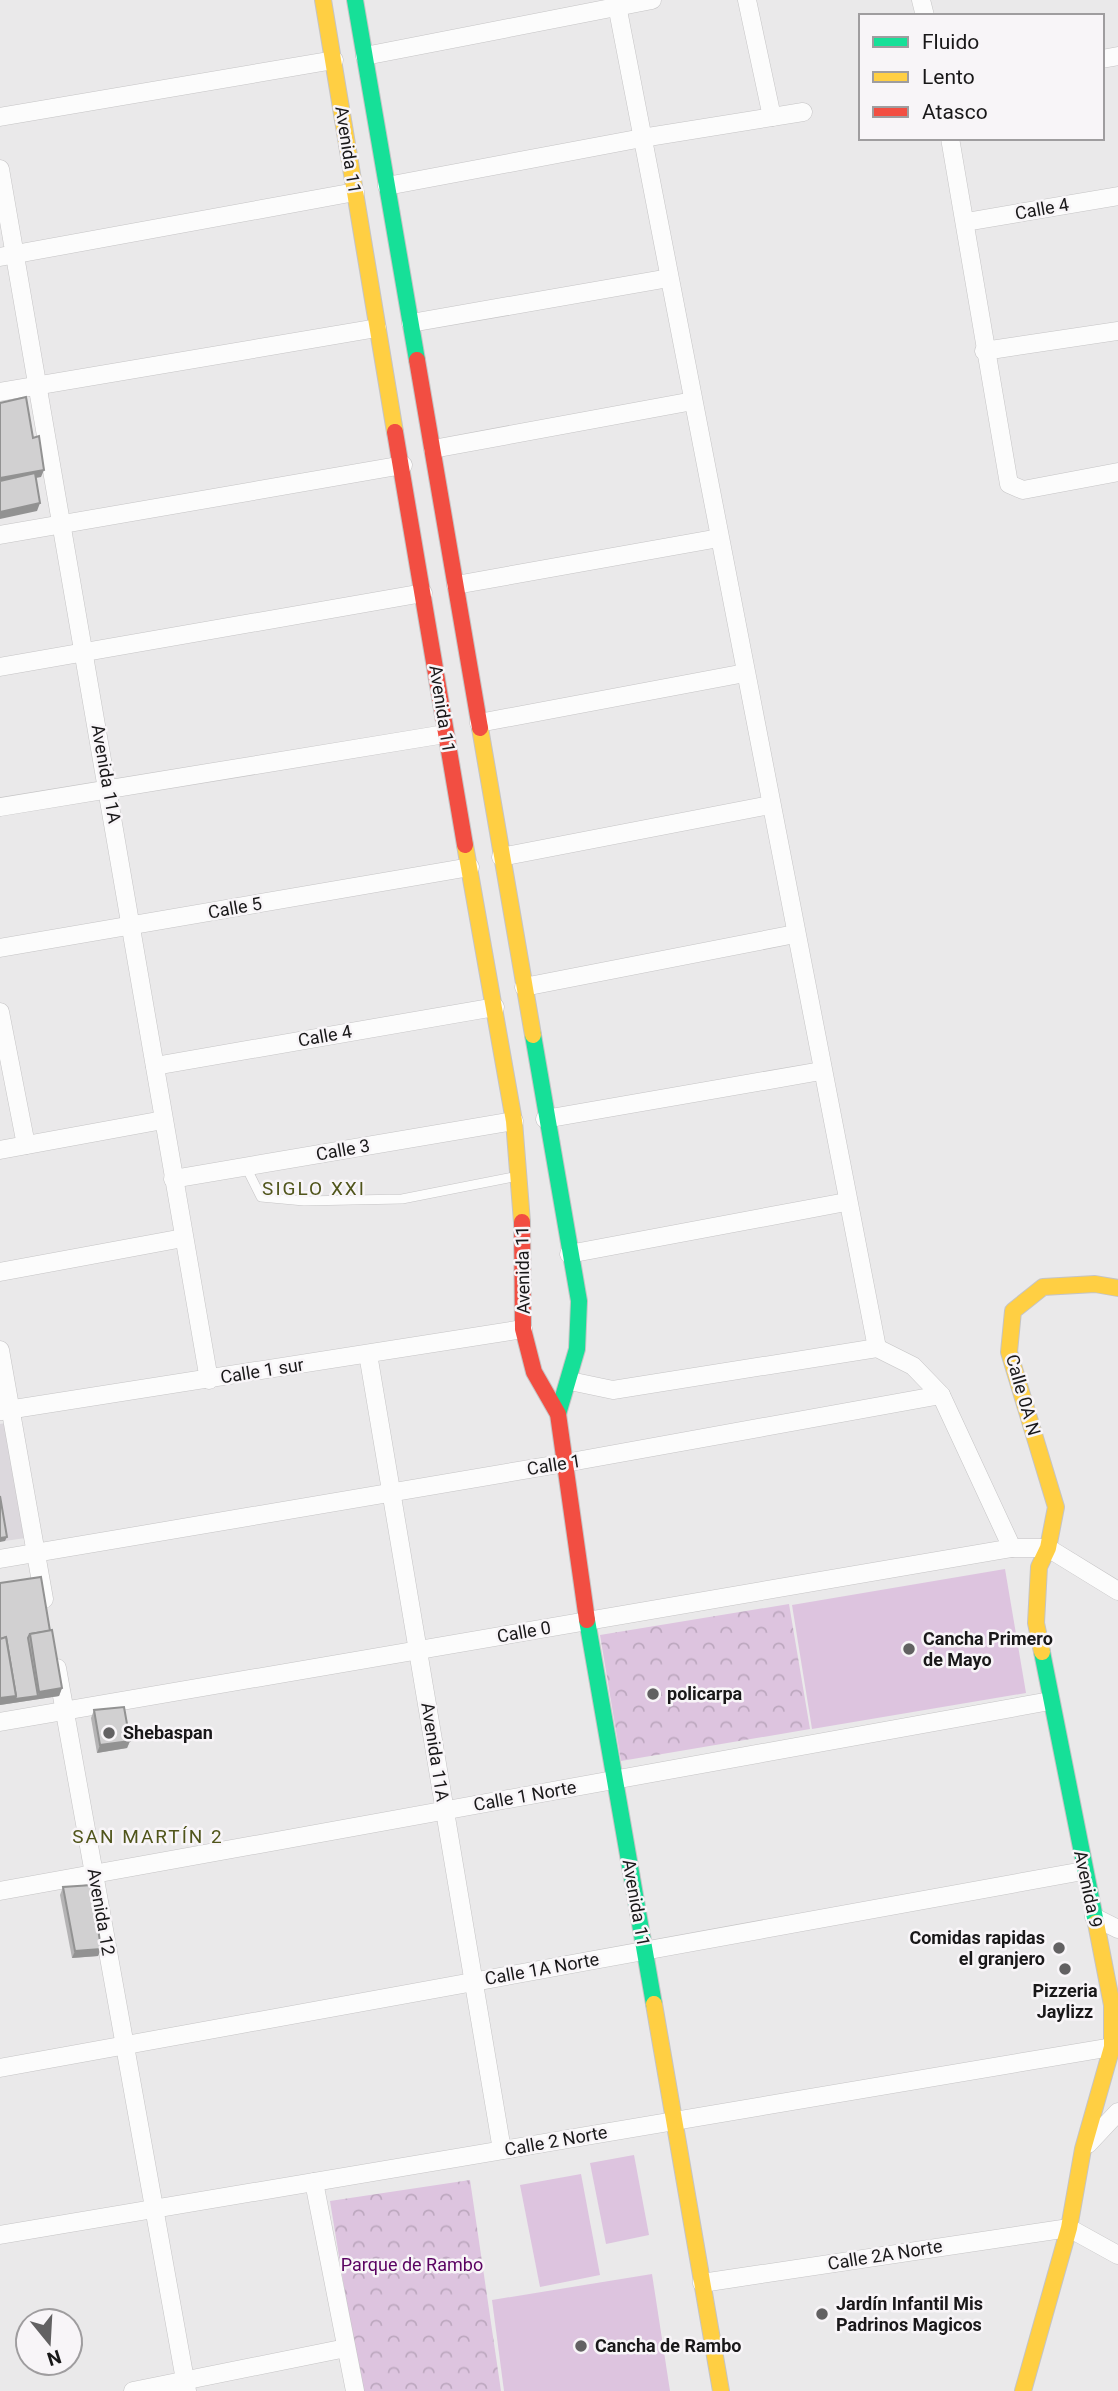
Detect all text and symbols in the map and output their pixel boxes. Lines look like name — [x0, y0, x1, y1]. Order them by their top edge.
legend — [859, 14, 1104, 140]
text: Fluido — [922, 30, 979, 54]
text: Lento — [922, 65, 975, 89]
text: Atasco — [922, 100, 988, 124]
street label: Avenida 11 — [331, 105, 366, 195]
street label: Calle 4 — [1013, 193, 1071, 224]
street label: Avenida 11 — [425, 664, 460, 754]
street label: Avenida 11A — [87, 723, 126, 825]
street label: Calle 5 — [206, 892, 264, 923]
street label: Calle 4 — [296, 1020, 354, 1051]
street label: Calle 3 — [314, 1134, 372, 1165]
district label: SIGLO XXI — [262, 1177, 366, 1200]
street label: Avenida 11 — [511, 1226, 534, 1314]
street label: Calle 0A N — [1002, 1352, 1045, 1438]
street label: Calle 1 sur — [219, 1354, 305, 1387]
street label: Calle 1 — [525, 1450, 582, 1479]
street label: Calle 0 — [495, 1616, 553, 1647]
place label: Cancha Primero de Mayo — [923, 1628, 1053, 1670]
marker: Cancha Primero de Mayo — [901, 1641, 917, 1657]
place label: policarpa — [667, 1683, 743, 1704]
marker: policarpa — [645, 1686, 661, 1702]
street label: Avenida 11A — [417, 1701, 454, 1803]
place label: Shebaspan — [123, 1722, 213, 1743]
marker: Shebaspan — [101, 1725, 117, 1741]
street label: Calle 1 Norte — [472, 1776, 578, 1815]
district label: SAN MARTÍN 2 — [72, 1825, 224, 1848]
street label: Avenida 9 — [1070, 1848, 1107, 1929]
street label: Avenida 11 — [618, 1858, 655, 1948]
street label: Avenida 12 — [83, 1867, 120, 1957]
place label: Comidas rapidas el granjero — [909, 1927, 1045, 1969]
marker: Comidas rapidas el granjero — [1051, 1940, 1067, 1956]
street label: Calle 1A Norte — [483, 1948, 601, 1989]
marker: Pizzeria Jaylizz — [1057, 1961, 1073, 1977]
place label: Pizzeria Jaylizz — [1032, 1980, 1098, 2022]
street label: Calle 2 Norte — [503, 2121, 609, 2160]
street label: Calle 2A Norte — [826, 2235, 944, 2274]
park label: Parque de Rambo — [341, 2254, 483, 2275]
place label: Jardín Infantil Mis Padrinos Magicos — [836, 2293, 983, 2335]
marker: Jardín Infantil Mis Padrinos Magicos — [814, 2306, 830, 2322]
north arrow — [14, 2307, 84, 2377]
place label: Cancha de Rambo — [595, 2335, 741, 2356]
marker: Cancha de Rambo — [573, 2338, 589, 2354]
text: N — [44, 2345, 64, 2371]

